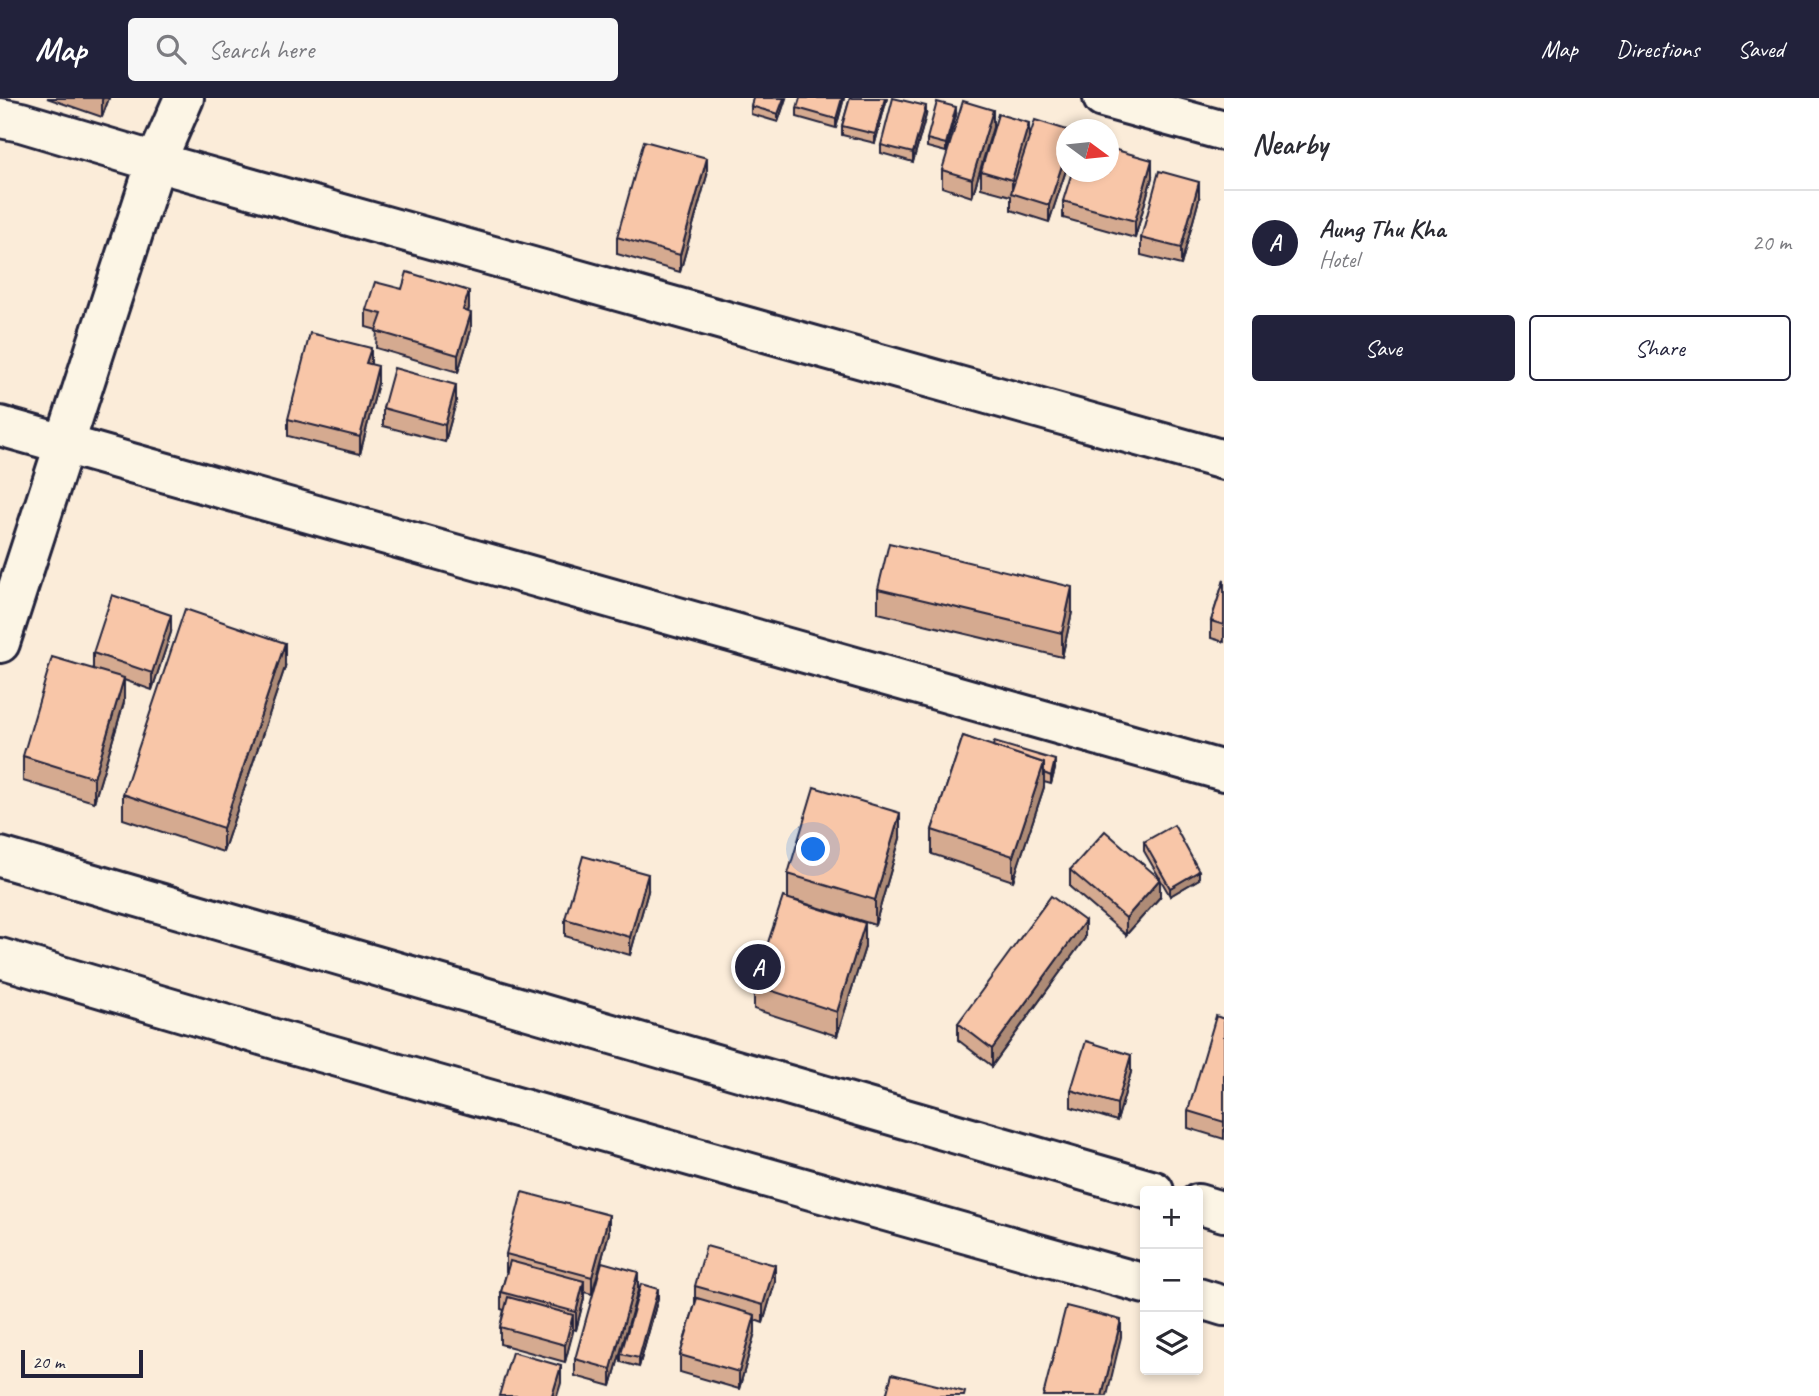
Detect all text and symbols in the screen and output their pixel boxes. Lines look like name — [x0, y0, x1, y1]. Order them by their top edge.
search box — [128, 18, 618, 81]
text: Map — [35, 28, 86, 70]
icon: search — [152, 30, 190, 68]
text: Search here — [208, 33, 314, 66]
text: Map — [1541, 34, 1578, 64]
text: Directions — [1616, 34, 1699, 64]
text: Saved — [1737, 34, 1784, 64]
north arrow — [1056, 119, 1119, 182]
text: Nearby — [1252, 125, 1328, 163]
text: Aung Thu Kha — [1319, 212, 1445, 245]
text: A — [1269, 228, 1281, 257]
text: 20 m — [1752, 228, 1791, 257]
text: Hotel — [1319, 245, 1359, 274]
button: Save — [1252, 315, 1515, 381]
button: Share — [1529, 315, 1791, 381]
your location — [796, 832, 830, 866]
pin: A — [735, 941, 781, 993]
map controls — [1140, 1186, 1203, 1375]
button: + — [1140, 1186, 1203, 1249]
button: − — [1140, 1249, 1203, 1312]
button: layers — [1140, 1312, 1203, 1375]
scale bar — [21, 1347, 144, 1379]
text: 20 m — [32, 1350, 64, 1374]

